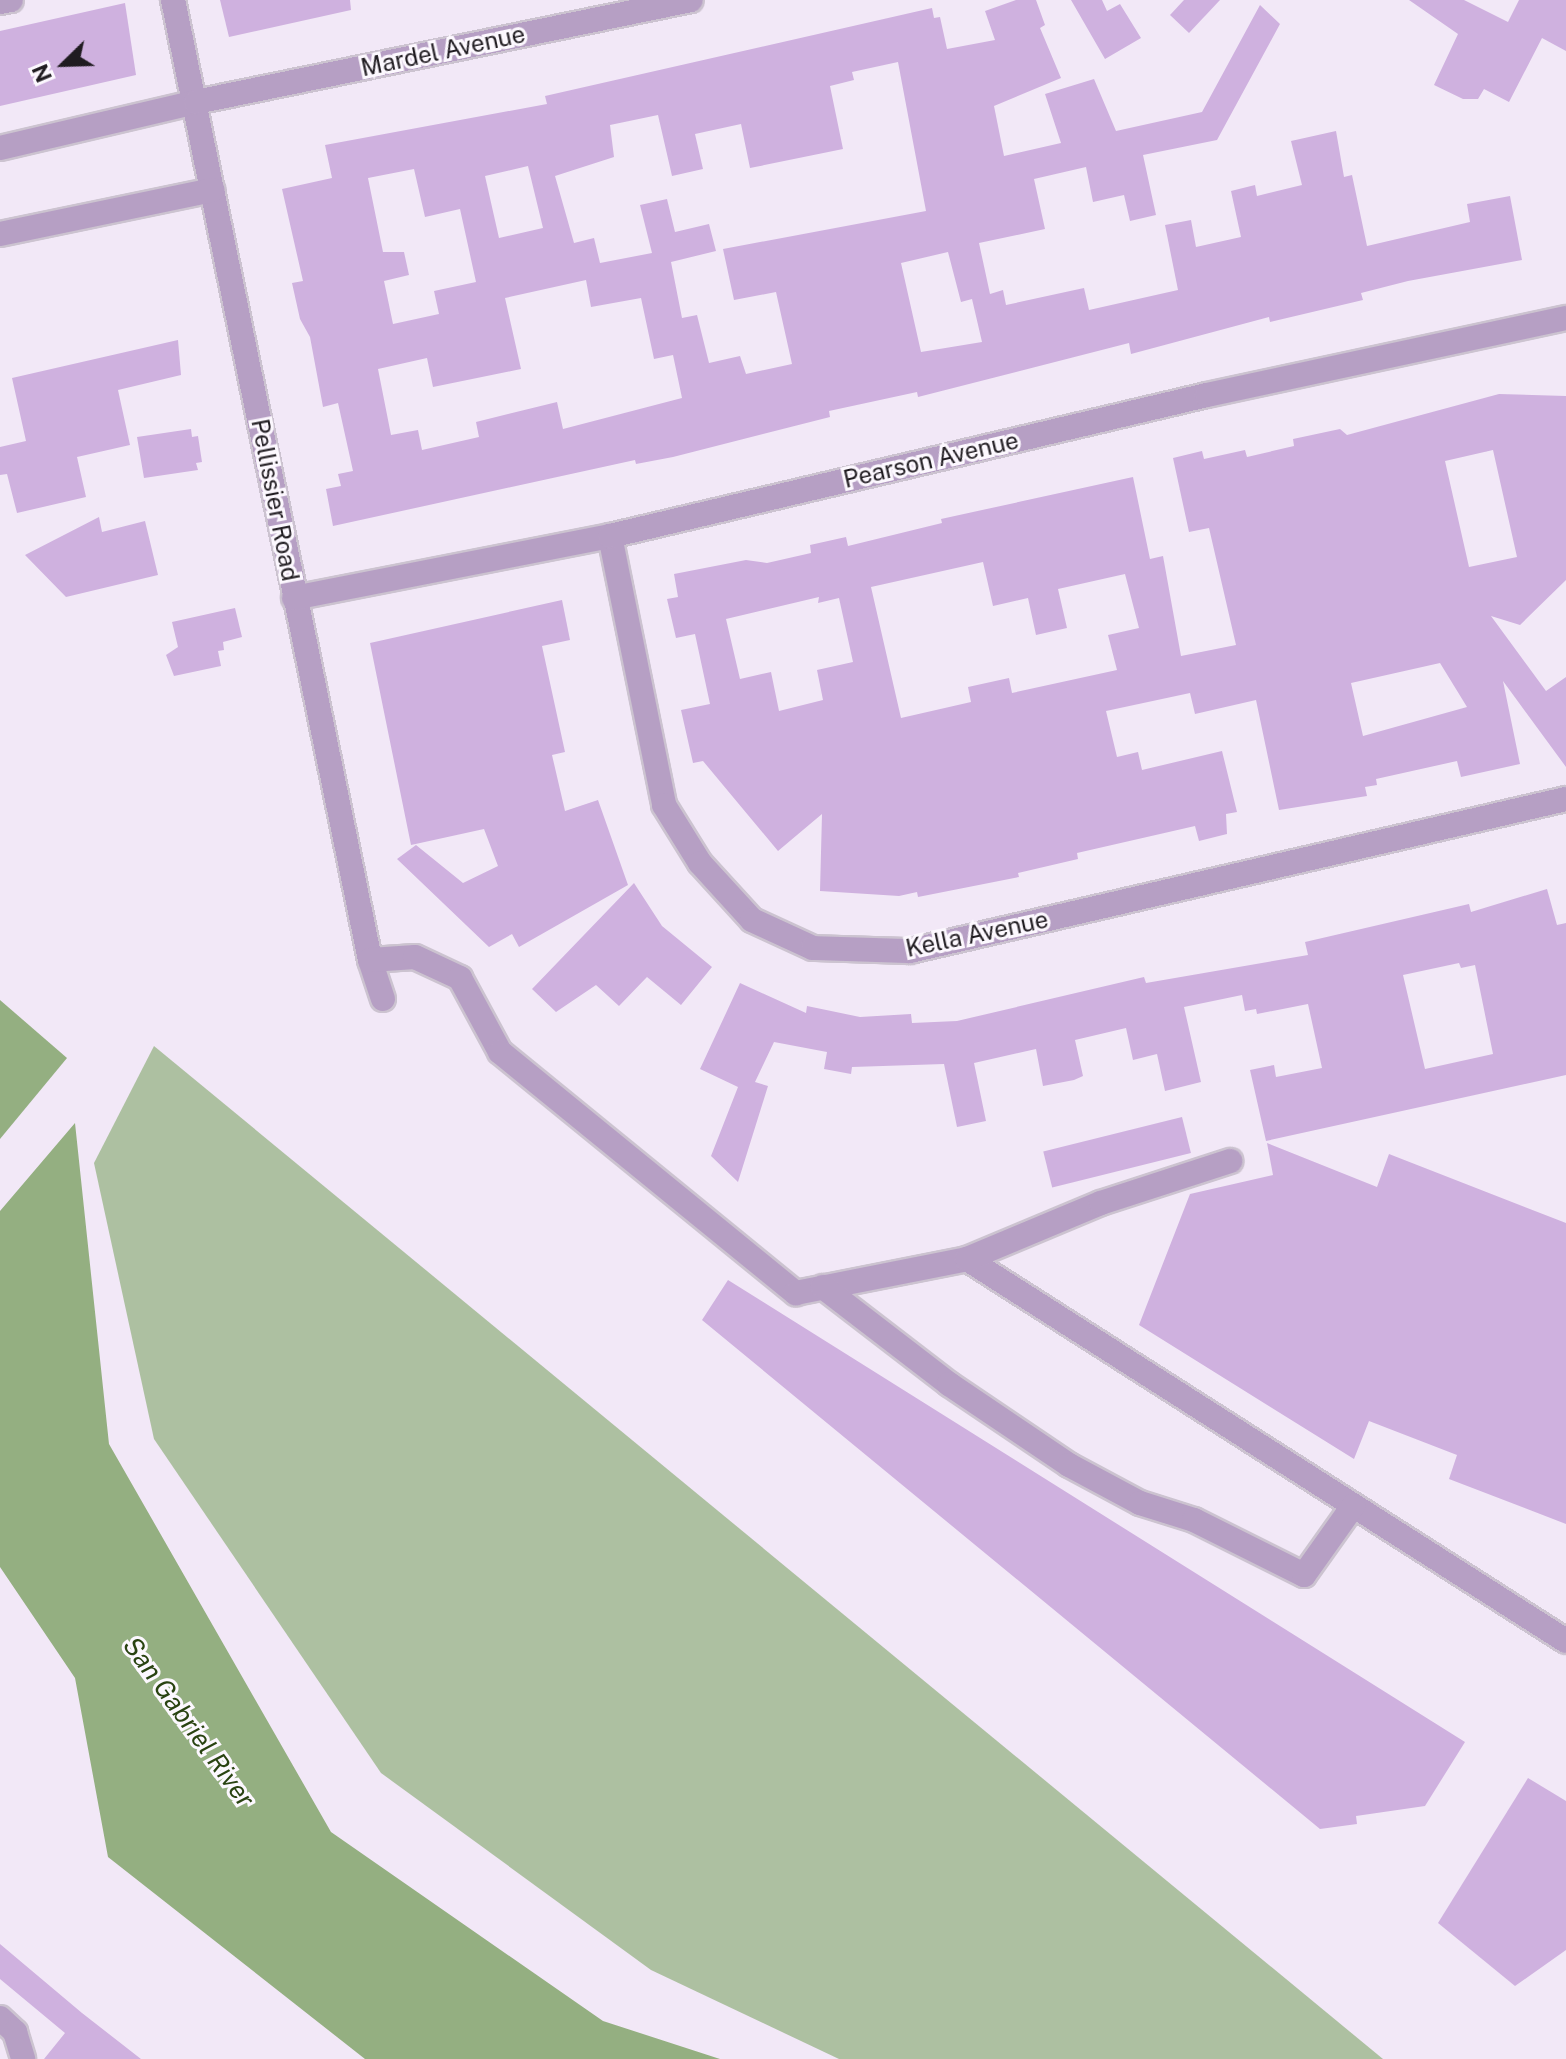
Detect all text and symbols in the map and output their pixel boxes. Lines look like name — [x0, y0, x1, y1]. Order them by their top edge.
street label: Mardel Avenue — [358, 20, 528, 82]
north arrow — [24, 24, 104, 104]
text: N — [27, 60, 57, 86]
street label: Pellissier Road — [245, 417, 305, 583]
street label: Pearson Avenue — [841, 426, 1021, 494]
street label: Kella Avenue — [903, 905, 1051, 963]
water label: San Gabriel River — [117, 1631, 261, 1813]

